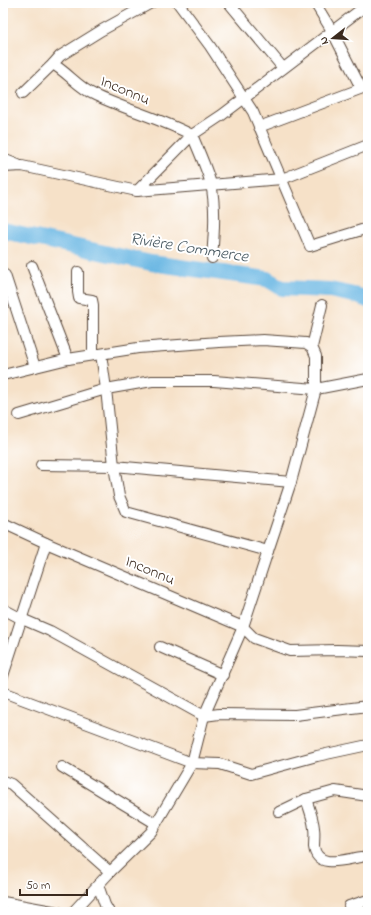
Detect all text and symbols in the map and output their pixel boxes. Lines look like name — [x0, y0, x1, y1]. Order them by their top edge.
north arrow — [313, 18, 353, 58]
text: N — [316, 35, 333, 47]
street label: Inconnu — [96, 70, 154, 112]
water label: Rivière Commerce — [128, 226, 251, 270]
street label: Inconnu — [121, 550, 179, 592]
scale bar — [20, 871, 87, 897]
text: 50 m — [26, 877, 50, 895]

